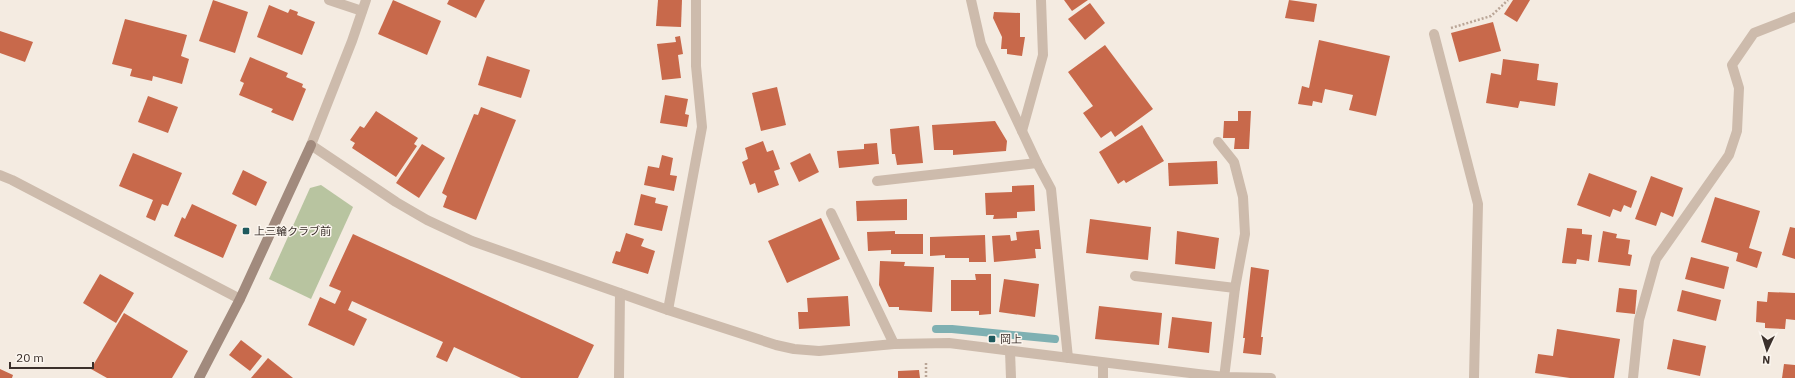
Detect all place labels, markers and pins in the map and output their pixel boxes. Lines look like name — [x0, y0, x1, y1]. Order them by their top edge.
place label: 上三輪クラブ前 — [254, 224, 331, 238]
marker: 上三輪クラブ前 — [241, 226, 251, 236]
place label: 岡上 — [1000, 332, 1022, 346]
marker: 岡上 — [987, 334, 997, 344]

